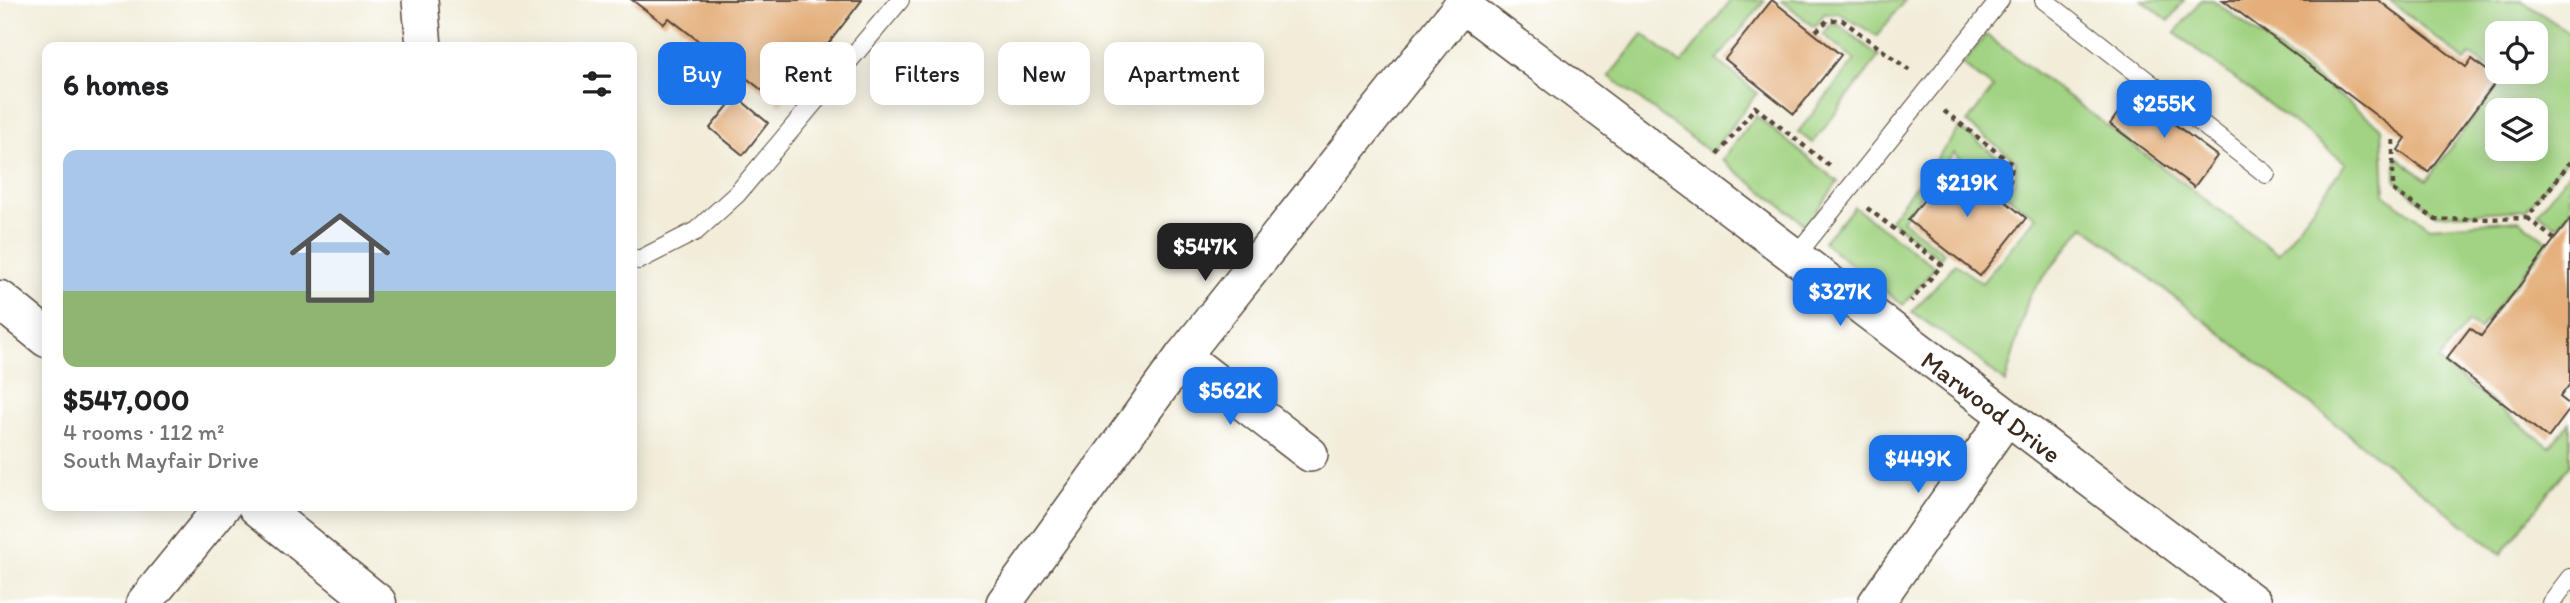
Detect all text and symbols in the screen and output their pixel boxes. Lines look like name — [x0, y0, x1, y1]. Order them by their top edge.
map controls — [2485, 21, 2548, 161]
button: locate — [2485, 21, 2548, 84]
chip: Buy — [658, 42, 746, 105]
chip: Rent — [760, 42, 856, 105]
chip: Filters — [870, 42, 984, 105]
chip: New — [998, 42, 1090, 105]
chip: Apartment — [1104, 42, 1264, 105]
icon: filters — [578, 65, 616, 103]
text: 6 homes — [63, 66, 169, 103]
pin: $255K — [2115, 80, 2213, 140]
text: $255K — [2133, 89, 2195, 117]
button: layers — [2485, 98, 2548, 161]
pin: $219K — [1918, 160, 2016, 219]
text: $219K — [1936, 168, 1998, 196]
icon: home — [277, 195, 403, 321]
pin: $547K — [1156, 224, 1254, 283]
text: $547K — [1173, 232, 1237, 260]
pin: $327K — [1791, 268, 1889, 328]
text: $327K — [1809, 277, 1871, 305]
street label: Marwood Drive — [1915, 344, 2067, 470]
pin: $562K — [1181, 368, 1279, 427]
text: $562K — [1199, 376, 1261, 404]
text: $547,000 — [63, 381, 189, 418]
text: 4 rooms · 112 m² — [63, 418, 224, 446]
pin: $449K — [1869, 435, 1967, 495]
text: $449K — [1885, 444, 1951, 472]
text: South Mayfair Drive — [63, 446, 259, 474]

